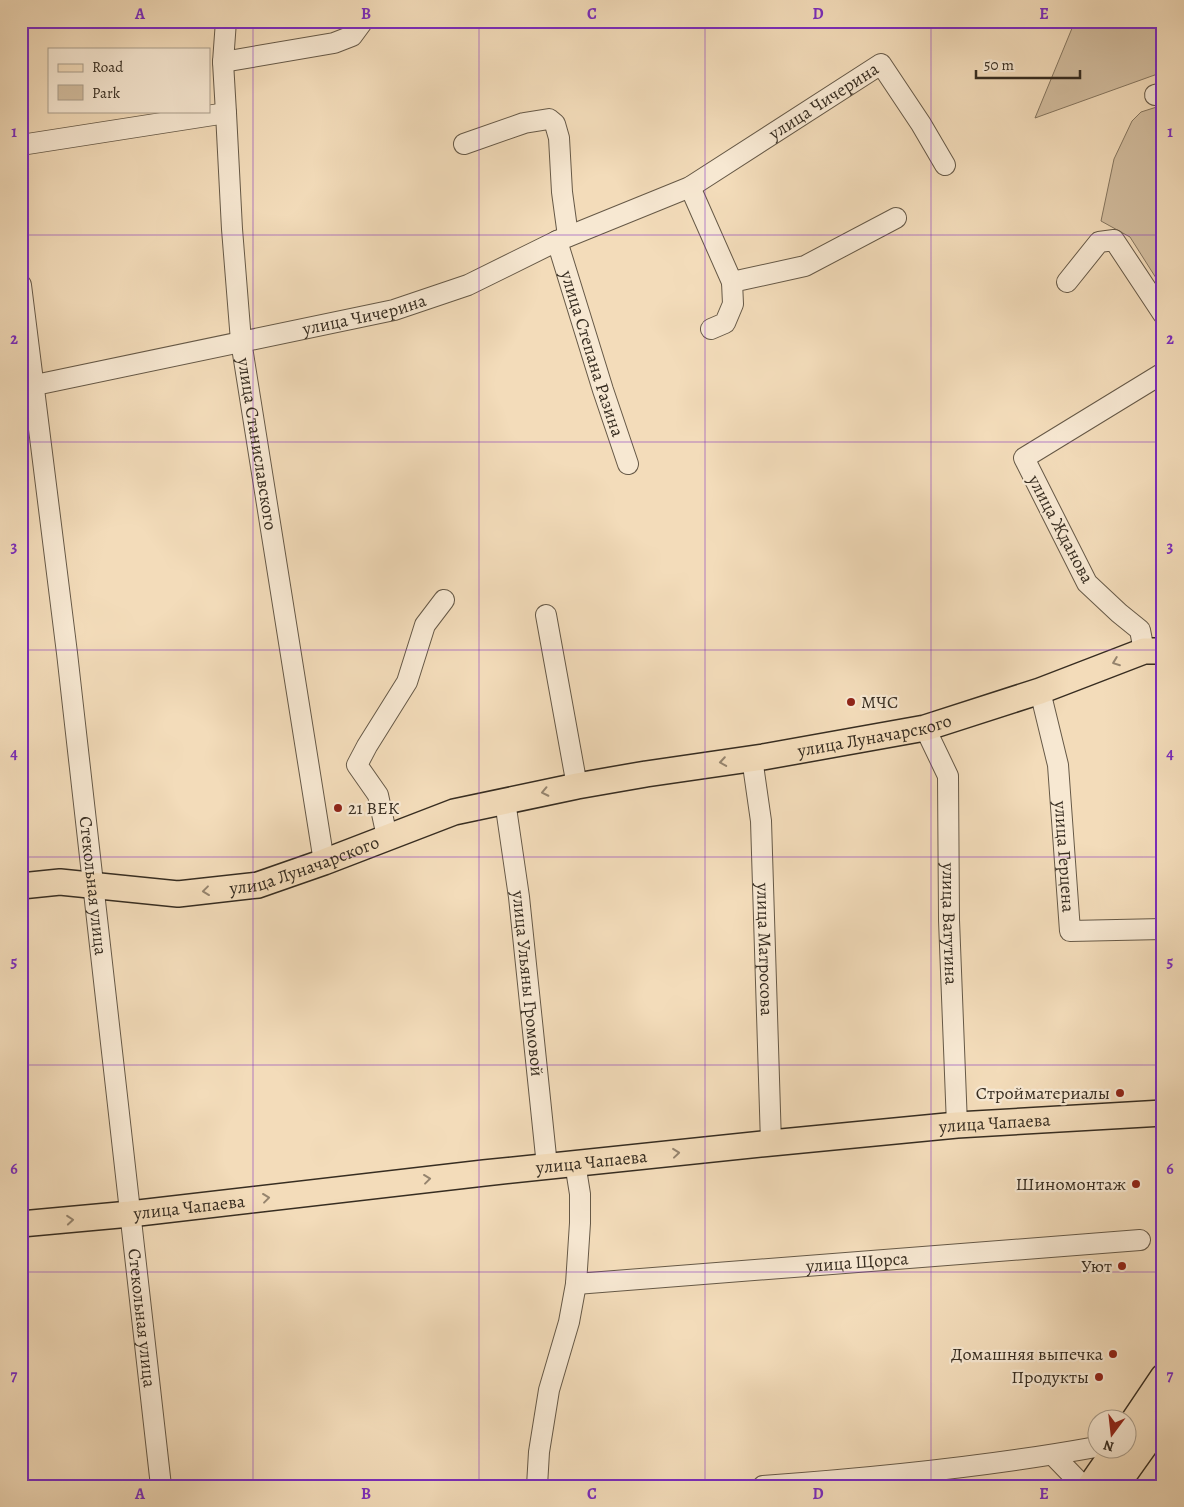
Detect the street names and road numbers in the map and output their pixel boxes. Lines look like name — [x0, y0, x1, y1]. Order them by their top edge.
street label: улица Чичерина — [763, 56, 884, 146]
street label: улица Степана Разина — [555, 267, 630, 440]
street label: улица Чичерина — [299, 288, 430, 341]
street label: улица Станиславского — [232, 355, 283, 532]
street label: улица Жданова — [1022, 470, 1100, 588]
street label: улица Луначарского — [795, 708, 955, 763]
street label: улица Герцена — [1049, 799, 1081, 914]
street label: Стекольная улица — [74, 815, 113, 957]
street label: улица Луначарского — [227, 830, 383, 900]
street label: улица Ватутина — [937, 862, 964, 986]
street label: улица Матросова — [751, 881, 779, 1017]
street label: улица Ульяны Громовой — [506, 888, 550, 1078]
street label: улица Чапаева — [937, 1108, 1052, 1139]
street label: улица Чапаева — [534, 1144, 649, 1180]
street label: улица Чапаева — [131, 1189, 247, 1226]
street label: улица Щорса — [804, 1246, 910, 1278]
street label: Стекольная улица — [122, 1247, 162, 1389]

